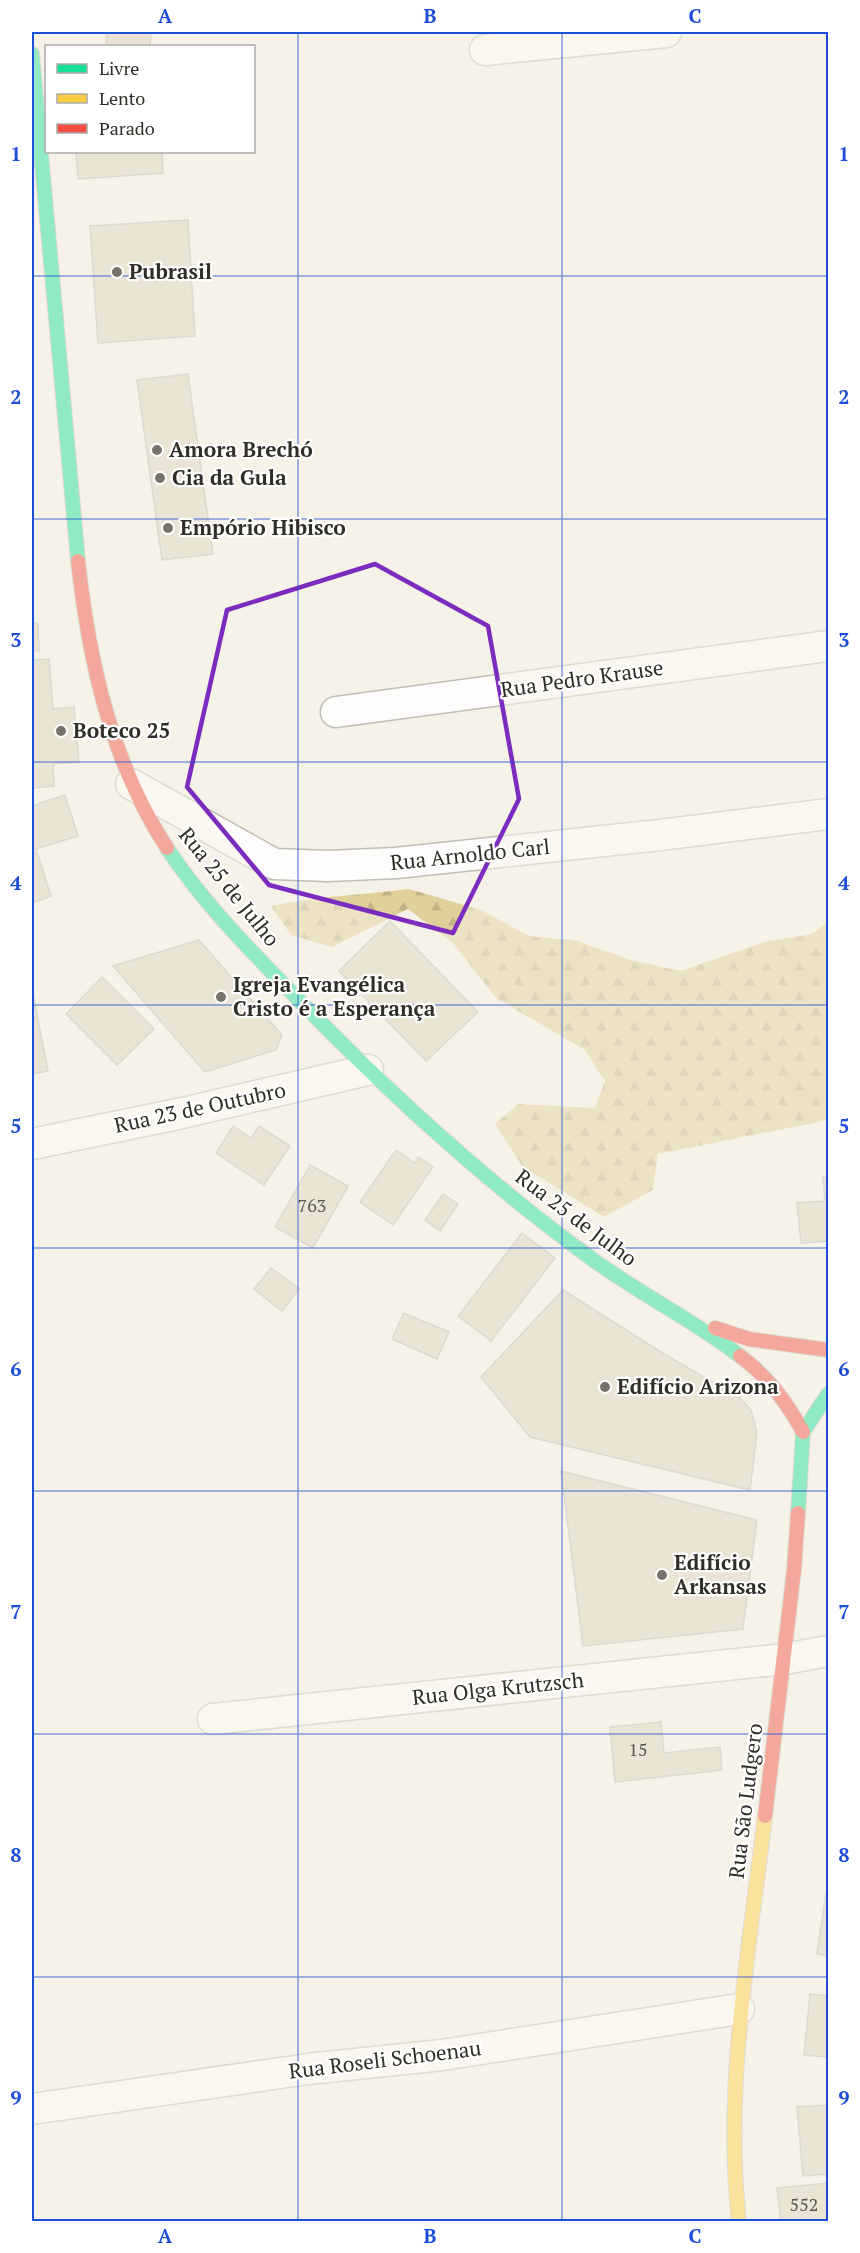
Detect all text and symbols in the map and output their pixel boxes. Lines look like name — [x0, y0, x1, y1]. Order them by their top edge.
text: A — [158, 2, 173, 29]
text: B — [424, 2, 437, 29]
text: C — [688, 2, 702, 29]
legend — [45, 45, 255, 153]
text: Livre — [99, 56, 139, 80]
text: Lento — [99, 86, 145, 110]
text: Parado — [99, 116, 155, 140]
text: 1 — [10, 140, 22, 167]
text: 1 — [838, 140, 850, 167]
place label: Pubrasil — [129, 257, 212, 285]
marker: Pubrasil — [110, 265, 124, 279]
text: 2 — [10, 383, 22, 410]
text: 2 — [838, 383, 850, 410]
place label: Amora Brechó — [169, 435, 313, 463]
marker: Amora Brechó — [150, 443, 164, 457]
place label: Cia da Gula — [172, 463, 287, 491]
marker: Cia da Gula — [153, 471, 167, 485]
place label: Empório Hibisco — [180, 513, 346, 541]
marker: Empório Hibisco — [161, 521, 175, 535]
text: 3 — [10, 626, 22, 653]
text: 3 — [838, 626, 850, 653]
street label: Rua Pedro Krause — [499, 653, 665, 703]
place label: Boteco 25 — [73, 716, 170, 744]
marker: Boteco 25 — [54, 724, 68, 738]
street label: Rua 25 de Julho — [173, 821, 286, 952]
street label: Rua Arnoldo Carl — [389, 832, 551, 876]
text: 4 — [10, 869, 22, 896]
text: 4 — [838, 869, 850, 896]
place label: Igreja Evangélica Cristo é a Esperança — [233, 970, 436, 1022]
marker: Igreja Evangélica Cristo é a Esperança — [214, 990, 228, 1004]
street label: Rua 23 de Outubro — [112, 1075, 288, 1139]
text: 5 — [10, 1112, 22, 1139]
text: 5 — [838, 1112, 850, 1139]
street label: Rua 25 de Julho — [510, 1162, 643, 1272]
house number: 763 — [298, 1193, 326, 1217]
text: 6 — [10, 1355, 22, 1382]
text: 6 — [838, 1355, 850, 1382]
place label: Edifício Arizona — [617, 1372, 779, 1400]
marker: Edifício Arizona — [598, 1380, 612, 1394]
place label: Edifício Arkansas — [674, 1548, 767, 1600]
marker: Edifício Arkansas — [655, 1568, 669, 1582]
text: 7 — [10, 1598, 22, 1625]
text: 7 — [838, 1598, 850, 1625]
street label: Rua Olga Krutzsch — [411, 1665, 585, 1711]
street label: Rua São Ludgero — [722, 1722, 768, 1880]
house number: 15 — [628, 1737, 648, 1761]
text: 8 — [10, 1841, 22, 1868]
text: 8 — [838, 1841, 850, 1868]
street label: Rua Roseli Schoenau — [287, 2033, 483, 2085]
text: 9 — [10, 2084, 22, 2111]
text: 9 — [838, 2084, 850, 2111]
house number: 552 — [790, 2192, 818, 2216]
text: A — [158, 2222, 173, 2249]
text: B — [424, 2222, 437, 2249]
text: C — [688, 2222, 702, 2249]

